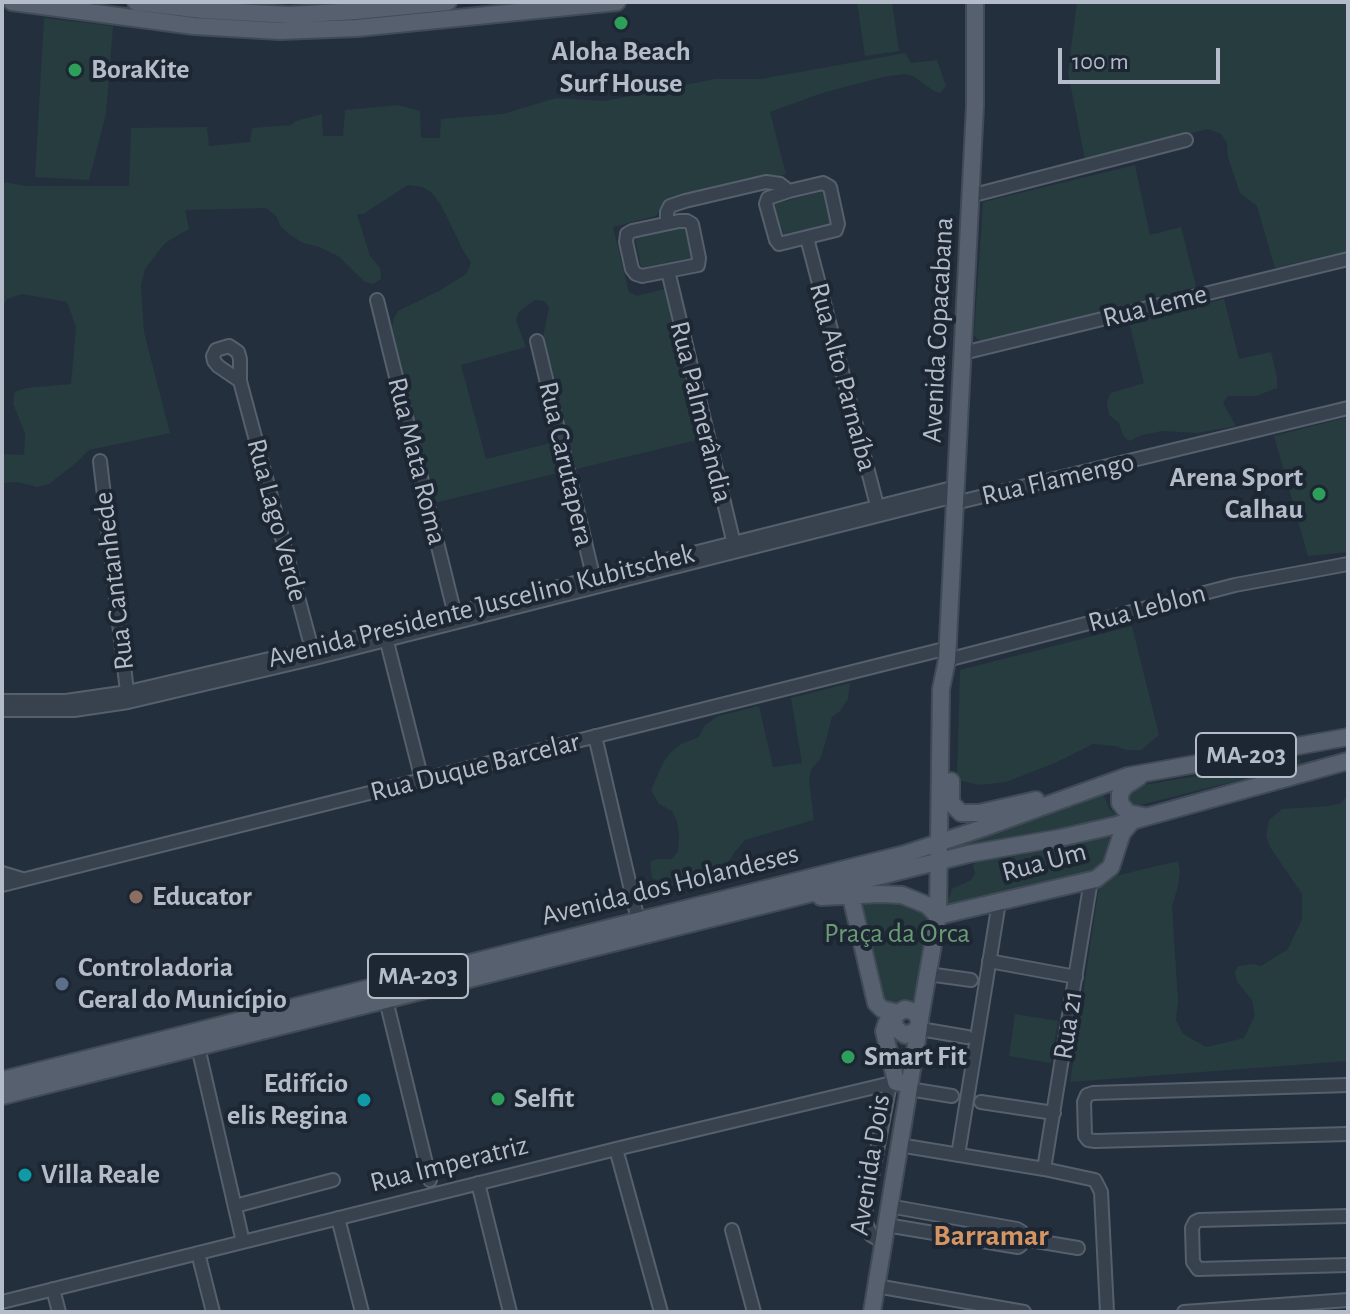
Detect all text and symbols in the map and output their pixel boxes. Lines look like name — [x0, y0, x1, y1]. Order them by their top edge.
marker: Aloha Beach Surf House — [612, 14, 630, 32]
scale bar — [1062, 32, 1224, 82]
place label: Aloha Beach Surf House — [551, 35, 691, 101]
text: 100 m — [1072, 50, 1129, 74]
place label: BoraKite — [91, 53, 190, 87]
marker: BoraKite — [66, 61, 84, 79]
street label: Avenida Copacabana — [915, 216, 961, 444]
street label: Rua Leme — [1099, 277, 1211, 335]
street label: Rua Alto Parnaíba — [802, 279, 884, 475]
street label: Rua Palmerândia — [662, 318, 740, 506]
street label: Rua Mata Roma — [380, 374, 454, 548]
street label: Rua Carutapera — [531, 378, 601, 550]
street label: Rua Lago Verde — [239, 435, 315, 605]
street label: Rua Flamengo — [978, 445, 1138, 513]
place label: Arena Sport Calhau — [1169, 461, 1303, 527]
marker: Arena Sport Calhau — [1310, 485, 1328, 503]
street label: Rua Cantanhede — [86, 490, 142, 672]
street label: Avenida Presidente Juscelino Kubitschek — [264, 537, 698, 675]
street label: Rua Leblon — [1085, 576, 1209, 640]
street label: Rua Duque Barcelar — [367, 725, 583, 809]
road number: MA-203 — [1196, 733, 1296, 777]
street label: Rua Um — [998, 835, 1090, 889]
street label: Avenida dos Holandeses — [538, 837, 802, 933]
place label: Educator — [152, 880, 252, 914]
marker: Educator — [127, 888, 145, 906]
park label: Praça da Orca — [824, 917, 970, 951]
place label: Controladoria Geral do Município — [78, 951, 287, 1017]
road number: MA-203 — [368, 954, 468, 998]
marker: Controladoria Geral do Município — [53, 975, 71, 993]
street label: Rua 21 — [1046, 988, 1090, 1062]
place label: Smart Fit — [864, 1040, 967, 1074]
marker: Smart Fit — [839, 1048, 857, 1066]
place label: Edifício elis Regina — [227, 1067, 348, 1133]
place label: Selfit — [514, 1082, 574, 1116]
marker: Selfit — [489, 1090, 507, 1108]
marker: Edifício elis Regina — [355, 1091, 373, 1109]
street label: Avenida Dois — [842, 1092, 898, 1238]
street label: Rua Imperatriz — [367, 1128, 531, 1200]
place label: Villa Reale — [41, 1158, 160, 1192]
marker: Villa Reale — [16, 1166, 34, 1184]
district label: Barramar — [933, 1218, 1049, 1254]

